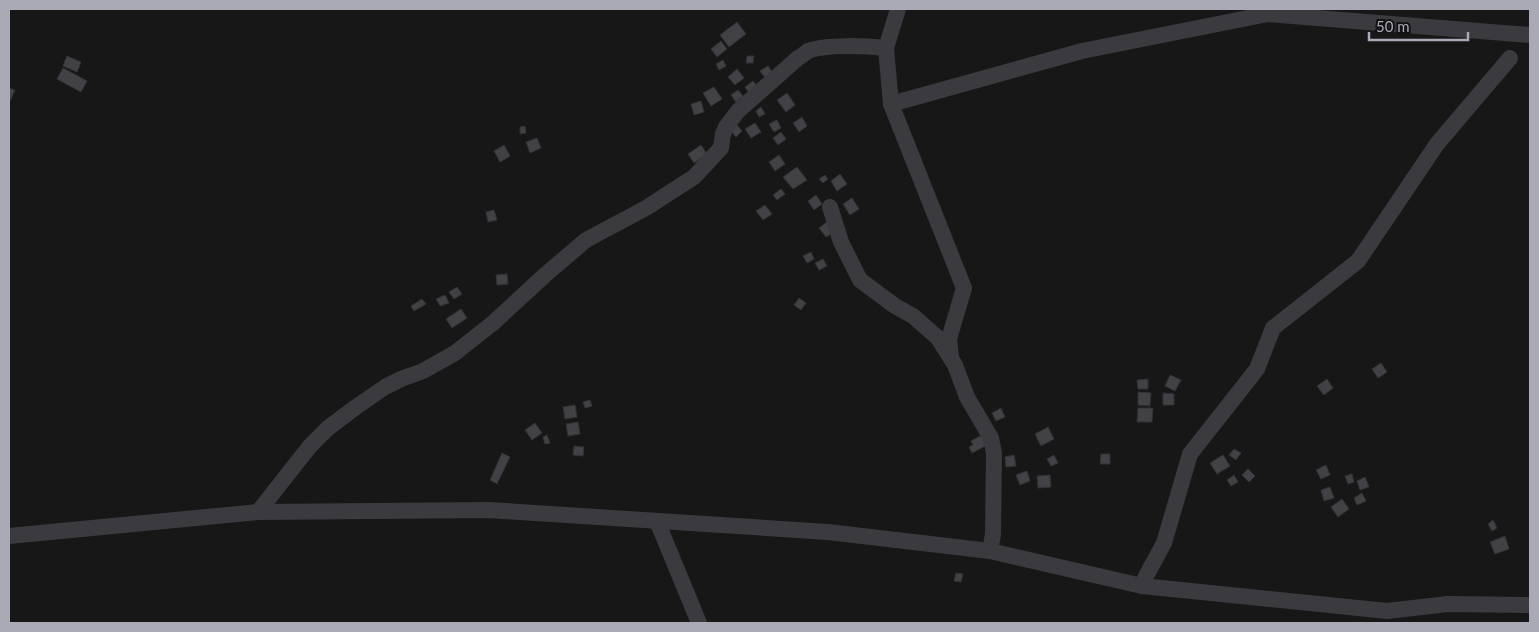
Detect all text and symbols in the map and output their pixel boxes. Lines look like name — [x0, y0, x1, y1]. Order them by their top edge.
scale bar — [1369, 10, 1468, 42]
text: 50 m — [1376, 17, 1410, 35]

